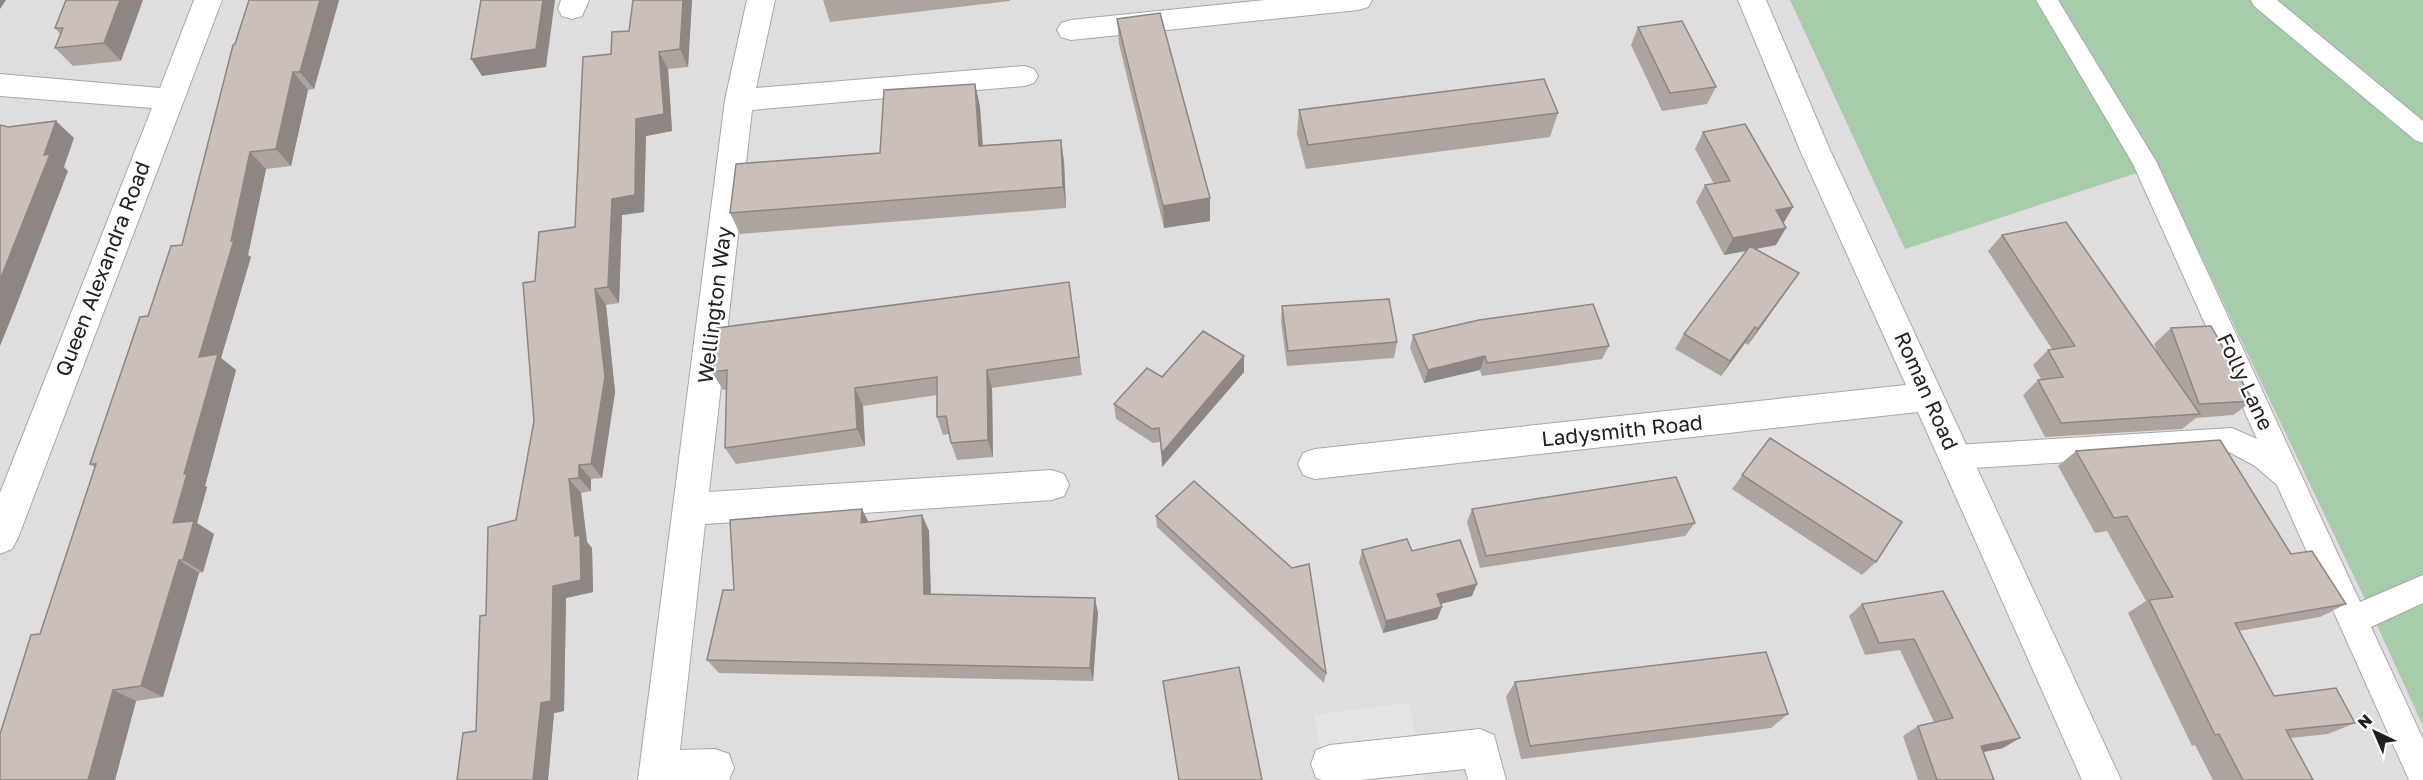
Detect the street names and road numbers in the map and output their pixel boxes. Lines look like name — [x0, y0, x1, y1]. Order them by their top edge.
street label: Queen Alexandra Road — [49, 157, 155, 380]
street label: Wellington Way — [691, 225, 737, 385]
street label: Roman Road — [1889, 327, 1965, 454]
street label: Folly Lane — [2212, 329, 2280, 434]
street label: Ladysmith Road — [1540, 409, 1704, 451]

